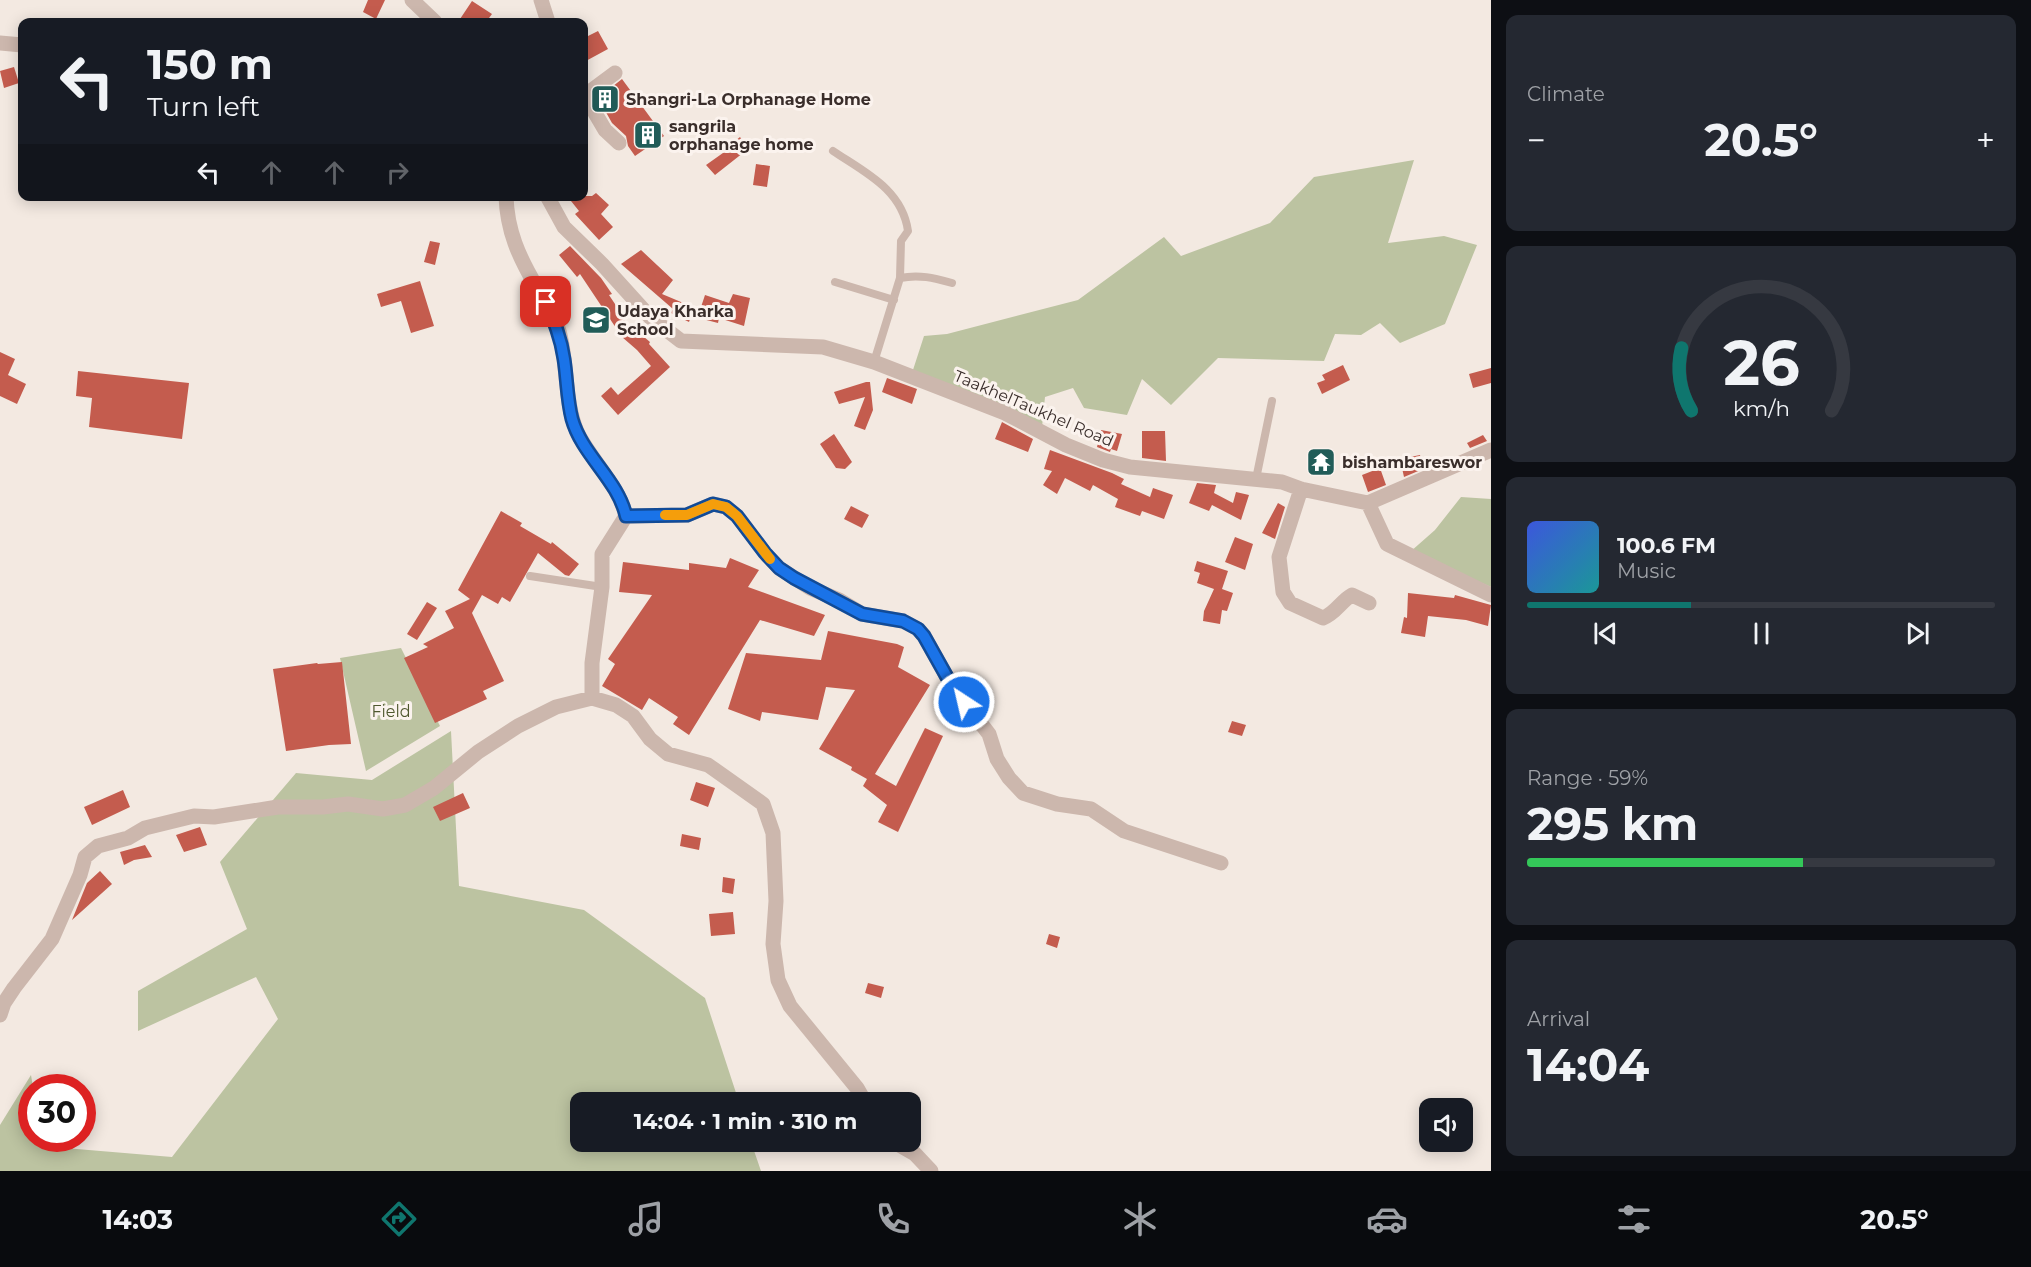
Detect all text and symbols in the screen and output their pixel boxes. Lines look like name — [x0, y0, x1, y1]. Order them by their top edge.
text: 150 m — [147, 38, 273, 90]
icon: left — [48, 42, 126, 120]
text: Climate — [1527, 82, 1605, 106]
building icon: Shangri-La Orphanage Home — [589, 83, 621, 115]
text: Turn left — [147, 90, 260, 123]
place label: Shangri-La Orphanage Home — [626, 90, 871, 109]
text: 20.5° — [1704, 112, 1818, 167]
place label: sangrila orphanage home — [669, 117, 814, 154]
building icon: sangrila orphanage home — [632, 119, 664, 151]
text: − — [1527, 120, 1546, 160]
text: + — [1976, 120, 1995, 160]
icon: left — [192, 156, 225, 189]
icon: ahead — [255, 156, 288, 189]
icon: ahead — [318, 156, 351, 189]
icon: right — [381, 156, 414, 189]
pin — [520, 276, 571, 327]
icon: arrive — [529, 285, 562, 318]
place label: Udaya Kharka School — [617, 302, 734, 339]
school or university icon: Udaya Kharka School — [580, 304, 612, 336]
text: 26 — [1723, 325, 1799, 401]
street label: TaakhelTaukhel Road — [951, 366, 1116, 451]
text: km/h — [1732, 396, 1790, 422]
temple icon: bishambareswor — [1305, 446, 1337, 478]
place label: bishambareswor — [1342, 453, 1482, 472]
text: 100.6 FM — [1617, 532, 1716, 559]
text: Music — [1617, 559, 1676, 583]
icon: previous — [1589, 617, 1622, 650]
icon: pause — [1745, 617, 1778, 650]
icon: next — [1901, 617, 1934, 650]
position arrow — [932, 670, 996, 734]
park label: Field — [371, 702, 411, 721]
text: Range · 59% — [1527, 766, 1648, 790]
text: 295 km — [1527, 796, 1698, 851]
text: Arrival — [1527, 1007, 1590, 1031]
text: 14:04 — [1527, 1037, 1649, 1092]
speed limit sign: 30 — [18, 1074, 96, 1152]
map controls — [1419, 1098, 1473, 1152]
button: sound — [1419, 1098, 1473, 1152]
text: 14:04 · 1 min · 310 m — [634, 1108, 857, 1135]
icon: directions — [378, 1198, 420, 1240]
icon: music — [625, 1198, 667, 1240]
icon: phone — [872, 1198, 914, 1240]
icon: climate — [1119, 1198, 1161, 1240]
icon: car — [1366, 1198, 1408, 1240]
icon: filters — [1613, 1198, 1655, 1240]
text: 14:03 — [103, 1203, 173, 1236]
text: 20.5° — [1860, 1203, 1928, 1236]

